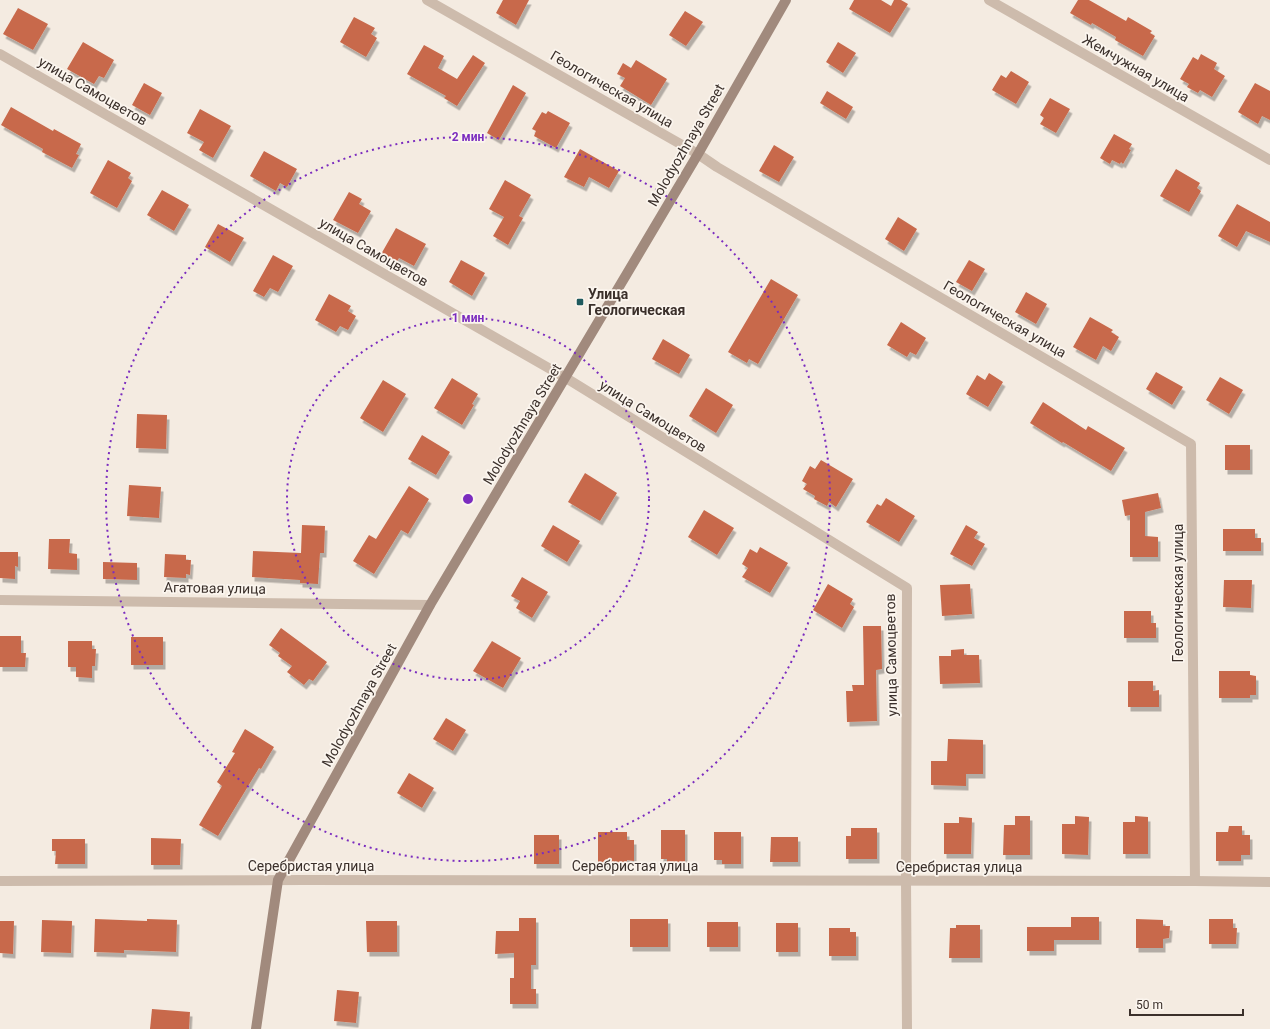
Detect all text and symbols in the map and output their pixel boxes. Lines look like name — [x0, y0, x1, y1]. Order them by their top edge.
street label: Жемчужная улица — [1080, 31, 1192, 105]
street label: Геологическая улица — [548, 47, 676, 131]
street label: улица Самоцветов — [36, 53, 150, 129]
street label: Molodyozhnaya Street — [644, 81, 728, 209]
text: 2 мин — [452, 130, 484, 144]
street label: улица Самоцветов — [317, 214, 431, 290]
street label: Геологическая улица — [941, 277, 1069, 361]
place label: Улица Геологическая — [588, 286, 685, 318]
marker: Улица Геологическая — [575, 297, 585, 307]
text: 1 мин — [452, 311, 484, 325]
street label: Molodyozhnaya Street — [480, 360, 565, 487]
street label: улица Самоцветов — [597, 377, 709, 455]
centre of rings — [461, 492, 475, 506]
street label: Геологическая улица — [1170, 524, 1186, 662]
street label: Агатовая улица — [164, 579, 266, 597]
street label: улица Самоцветов — [882, 593, 900, 717]
street label: Molodyozhnaya Street — [318, 640, 400, 769]
street label: Серебристая улица — [248, 858, 374, 874]
street label: Серебристая улица — [572, 858, 698, 874]
street label: Серебристая улица — [896, 859, 1022, 875]
scale bar — [1130, 991, 1243, 1017]
text: 50 m — [1136, 998, 1163, 1012]

